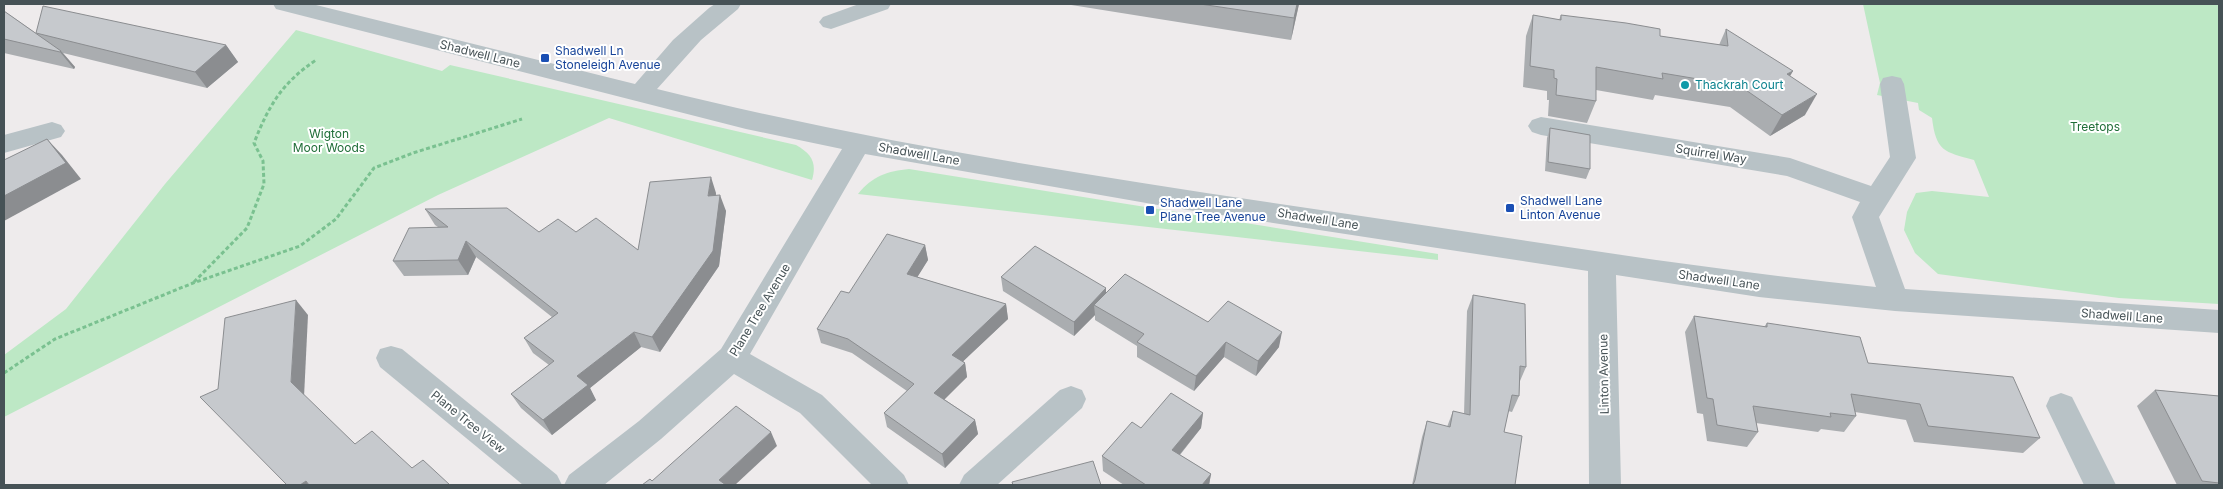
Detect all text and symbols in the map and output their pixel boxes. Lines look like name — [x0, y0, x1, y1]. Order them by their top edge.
street label: Shadwell Lane — [438, 36, 522, 71]
place label: Shadwell Ln Stoneleigh Avenue — [555, 43, 661, 72]
marker: Shadwell Ln Stoneleigh Avenue — [539, 52, 551, 64]
place label: Thackrah Court — [1695, 77, 1784, 92]
marker: Thackrah Court — [1679, 79, 1691, 91]
park label: Treetops — [2070, 119, 2120, 134]
park label: Wigton Moor Woods — [293, 126, 365, 155]
street label: Shadwell Lane — [877, 139, 961, 168]
street label: Squirrel Way — [1674, 140, 1748, 167]
place label: Shadwell Lane Linton Avenue — [1520, 193, 1602, 222]
place label: Shadwell Lane Plane Tree Avenue — [1160, 195, 1266, 224]
marker: Shadwell Lane Linton Avenue — [1504, 202, 1516, 214]
marker: Shadwell Lane Plane Tree Avenue — [1144, 204, 1156, 216]
street label: Shadwell Lane — [1276, 205, 1360, 232]
street label: Plane Tree Avenue — [726, 261, 793, 359]
street label: Shadwell Lane — [1677, 266, 1761, 293]
street label: Shadwell Lane — [2080, 305, 2164, 326]
street label: Linton Avenue — [1595, 334, 1612, 414]
street label: Plane Tree View — [428, 387, 509, 456]

